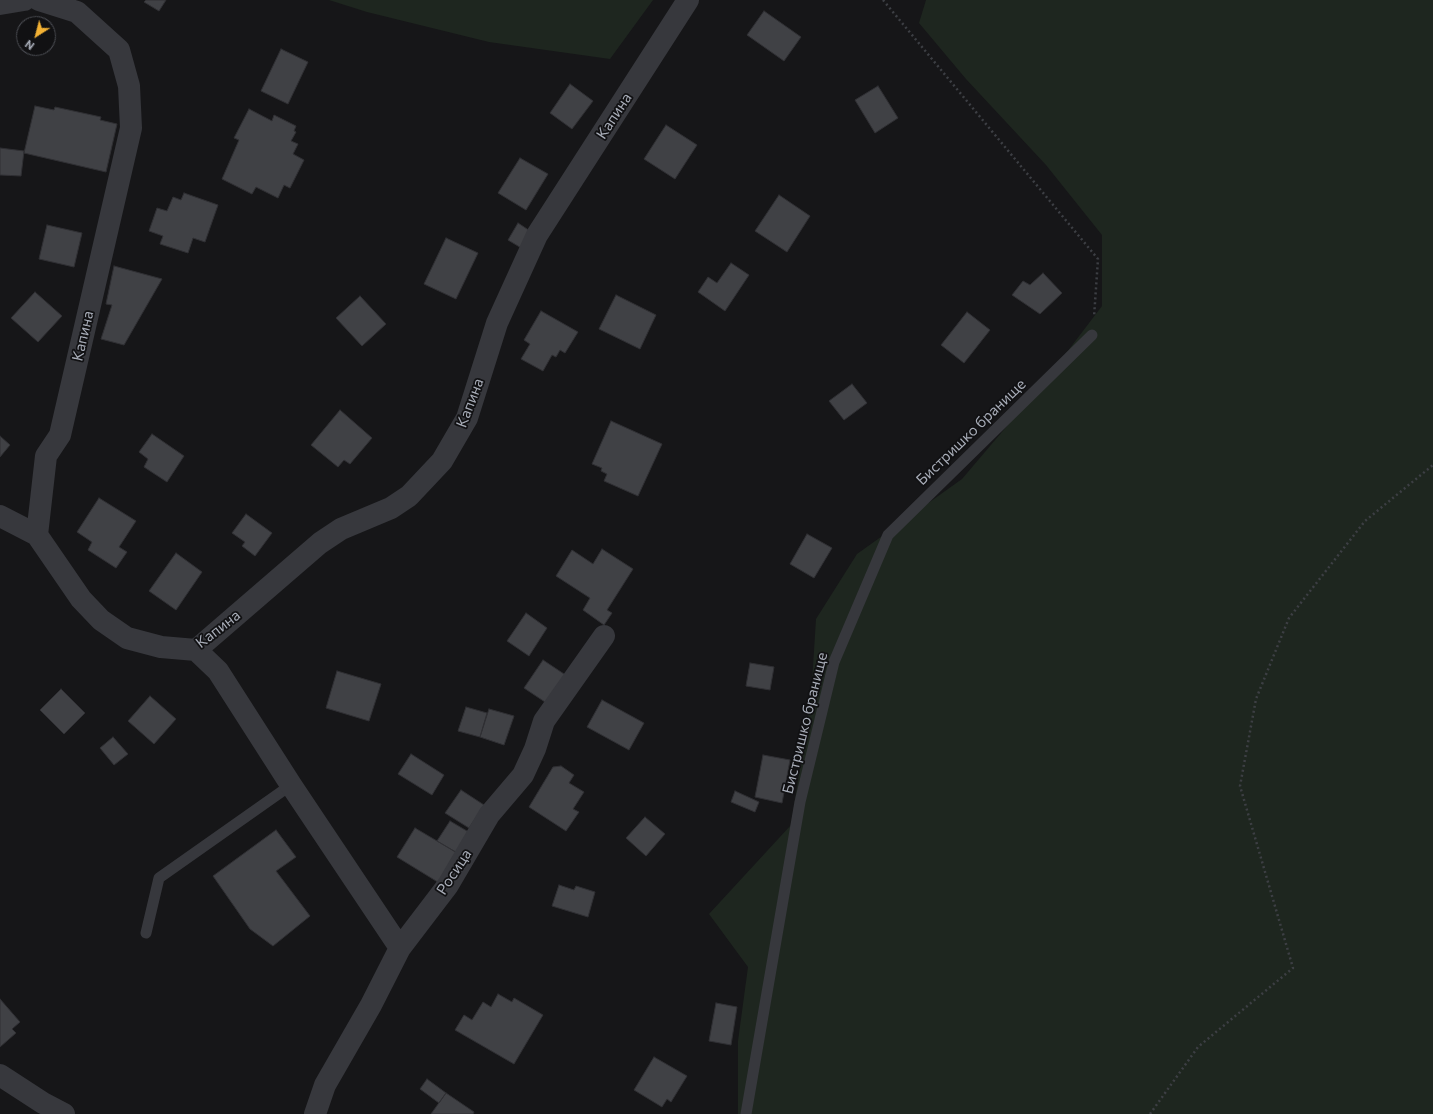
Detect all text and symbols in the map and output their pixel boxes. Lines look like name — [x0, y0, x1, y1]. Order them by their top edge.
north arrow — [16, 16, 56, 56]
text: N — [22, 38, 36, 53]
street label: Капина — [592, 90, 636, 142]
street label: Капина — [68, 309, 98, 363]
street label: Бистришко бранище — [913, 375, 1029, 489]
street label: Капина — [452, 376, 488, 430]
street label: Капина — [192, 606, 244, 652]
street label: Бистришко бранище — [779, 650, 831, 796]
street label: Росица — [433, 846, 475, 898]

